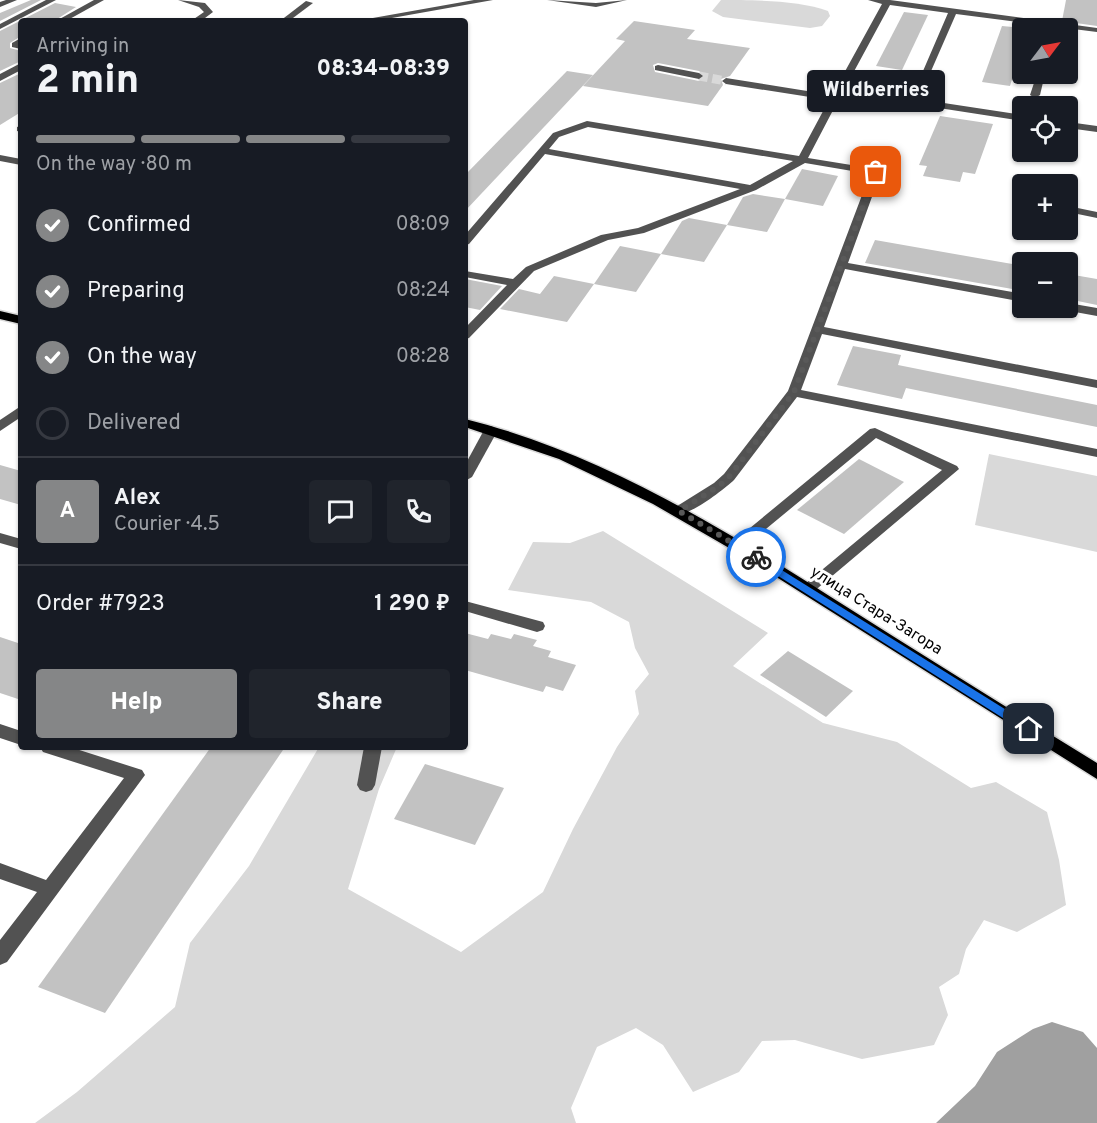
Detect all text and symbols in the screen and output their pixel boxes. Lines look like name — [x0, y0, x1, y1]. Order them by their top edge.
north arrow — [1012, 18, 1078, 84]
map controls — [1012, 18, 1078, 318]
text: Arriving in — [36, 34, 129, 60]
text: 08:34–08:39 — [317, 56, 450, 83]
text: 2 min — [36, 58, 139, 107]
callout: Wildberries — [807, 70, 945, 112]
text: Wildberries — [822, 78, 930, 104]
button: locate — [1012, 96, 1078, 162]
pin — [850, 146, 901, 197]
text: On the way · 80 m — [36, 152, 192, 178]
icon: bag — [859, 155, 892, 188]
button: + — [1012, 174, 1078, 240]
icon: check — [36, 209, 69, 242]
text: Confirmed — [87, 212, 191, 239]
text: 08:09 — [396, 212, 450, 238]
button: − — [1012, 252, 1078, 318]
icon: check — [36, 275, 69, 308]
text: Preparing — [87, 278, 185, 305]
text: 08:24 — [396, 278, 450, 304]
icon: check — [36, 341, 69, 374]
text: On the way — [87, 344, 197, 371]
text: 08:28 — [396, 344, 450, 370]
text: Delivered — [87, 410, 181, 437]
button: chat — [309, 480, 372, 543]
button: phone — [387, 480, 450, 543]
text: Alex — [114, 485, 161, 512]
text: A — [60, 498, 75, 525]
text: Courier · 4.5 — [114, 512, 220, 538]
courier — [726, 527, 786, 587]
icon: bike — [740, 541, 773, 574]
street label: улица Стара-Загора — [806, 562, 946, 660]
text: Order #7923 — [36, 591, 165, 618]
text: 1 290 ₽ — [374, 591, 450, 618]
button: Help — [36, 669, 237, 738]
button: Share — [249, 669, 450, 738]
pin — [1003, 703, 1054, 754]
icon: home — [1012, 712, 1045, 745]

